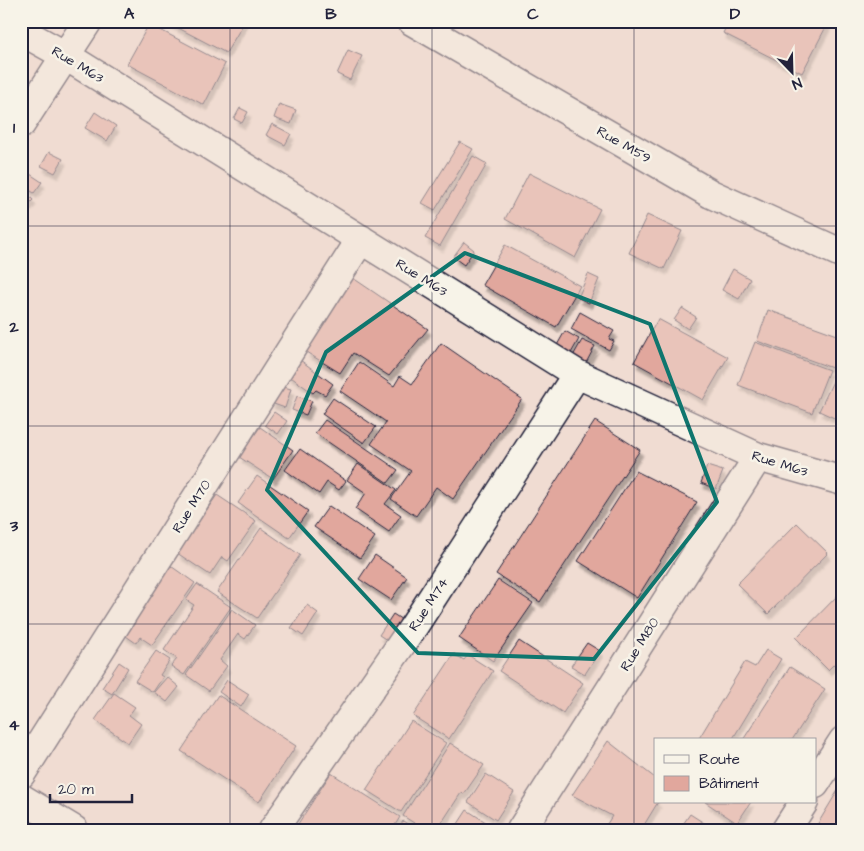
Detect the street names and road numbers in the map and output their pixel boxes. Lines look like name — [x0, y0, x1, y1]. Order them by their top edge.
street label: Rue M63 — [48, 41, 107, 88]
street label: Rue M59 — [593, 121, 654, 168]
street label: Rue M63 — [392, 254, 451, 302]
street label: Rue M63 — [749, 446, 810, 482]
street label: Rue M70 — [168, 476, 216, 537]
street label: Rue M74 — [404, 574, 454, 635]
street label: Rue M80 — [616, 614, 664, 675]

